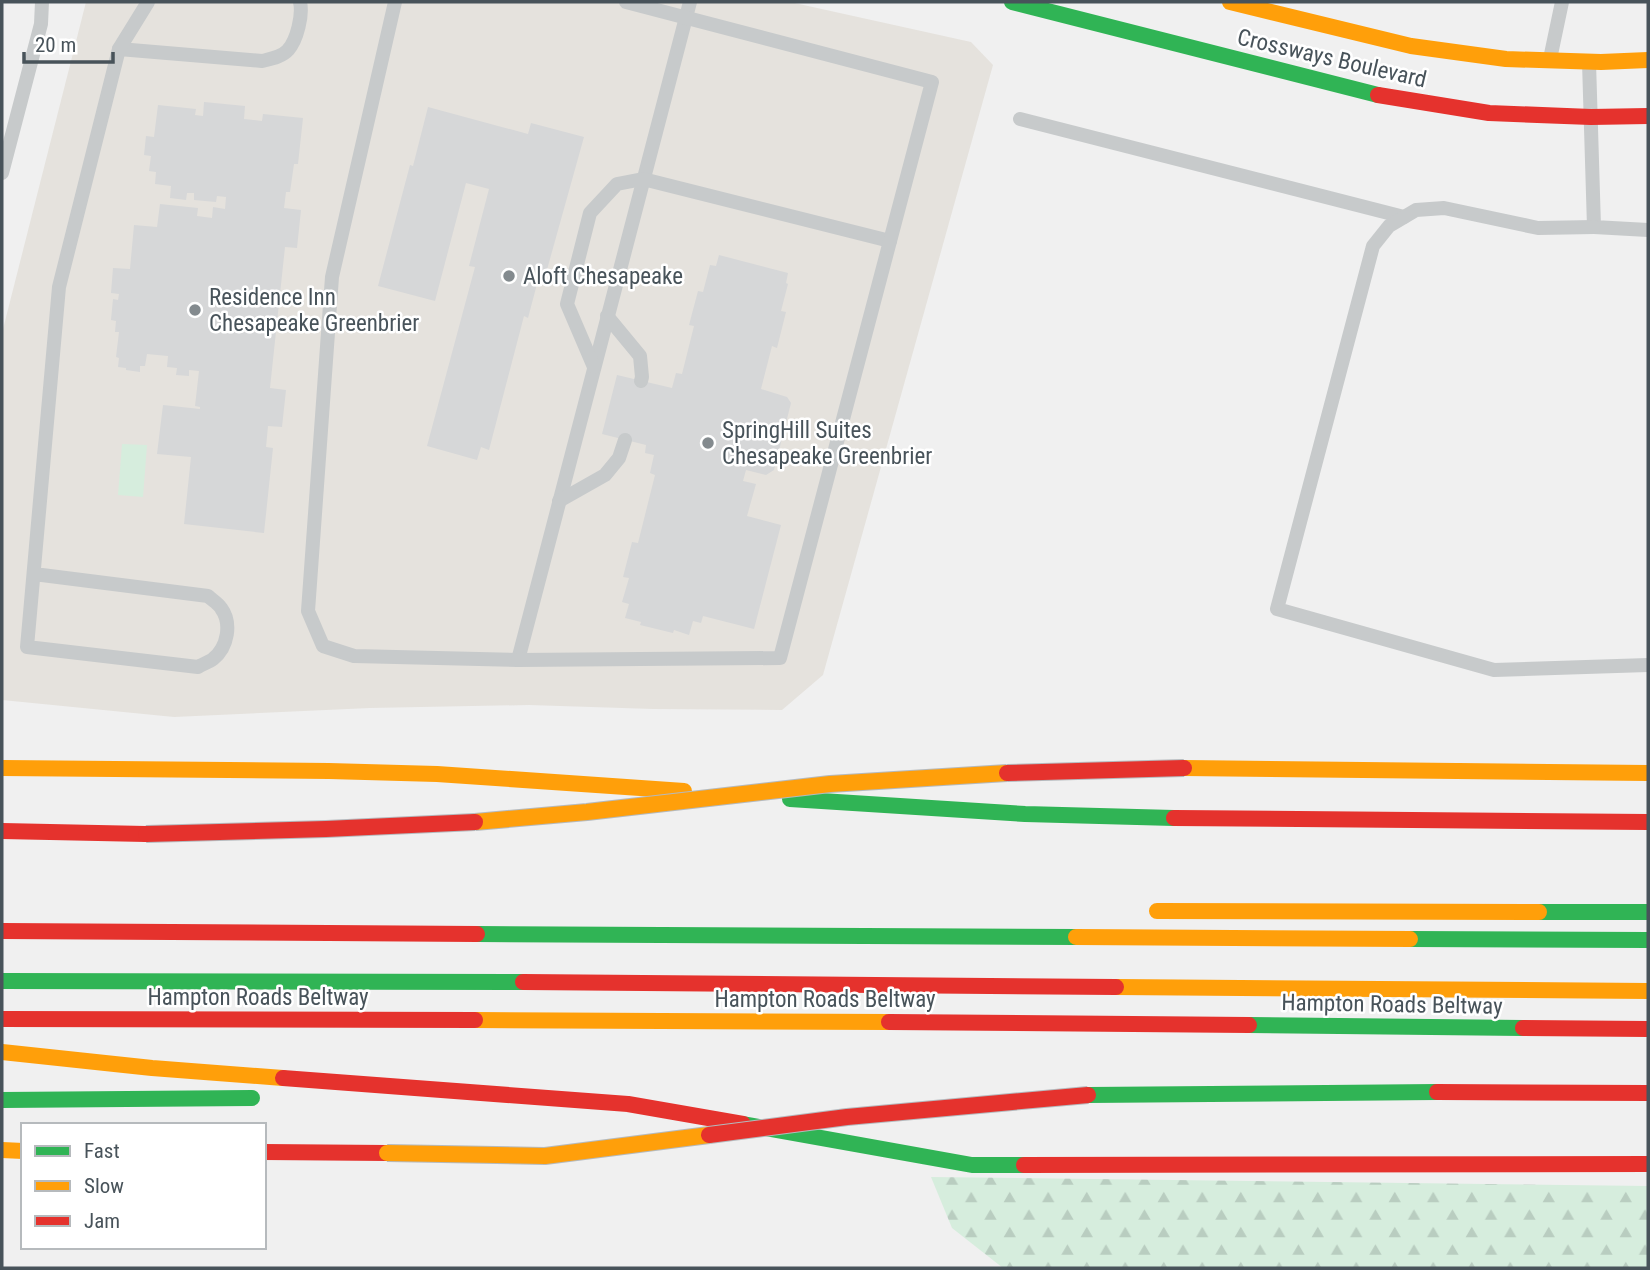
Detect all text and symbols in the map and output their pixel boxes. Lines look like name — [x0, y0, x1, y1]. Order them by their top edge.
scale bar — [24, 21, 114, 65]
street label: Crossways Boulevard — [1235, 24, 1429, 93]
text: 20 m — [35, 33, 76, 57]
place label: Aloft Chesapeake — [523, 263, 683, 290]
marker: Aloft Chesapeake — [501, 268, 517, 284]
place label: Residence Inn Chesapeake Greenbrier — [209, 284, 419, 337]
marker: Residence Inn Chesapeake Greenbrier — [187, 302, 203, 318]
place label: SpringHill Suites Chesapeake Greenbrier — [722, 417, 932, 470]
marker: SpringHill Suites Chesapeake Greenbrier — [700, 435, 716, 451]
street label: Hampton Roads Beltway — [147, 984, 369, 1011]
street label: Hampton Roads Beltway — [714, 986, 936, 1013]
street label: Hampton Roads Beltway — [1281, 989, 1503, 1020]
legend — [21, 1123, 266, 1249]
text: Fast — [84, 1139, 120, 1163]
text: Slow — [84, 1174, 124, 1198]
text: Jam — [84, 1209, 120, 1233]

